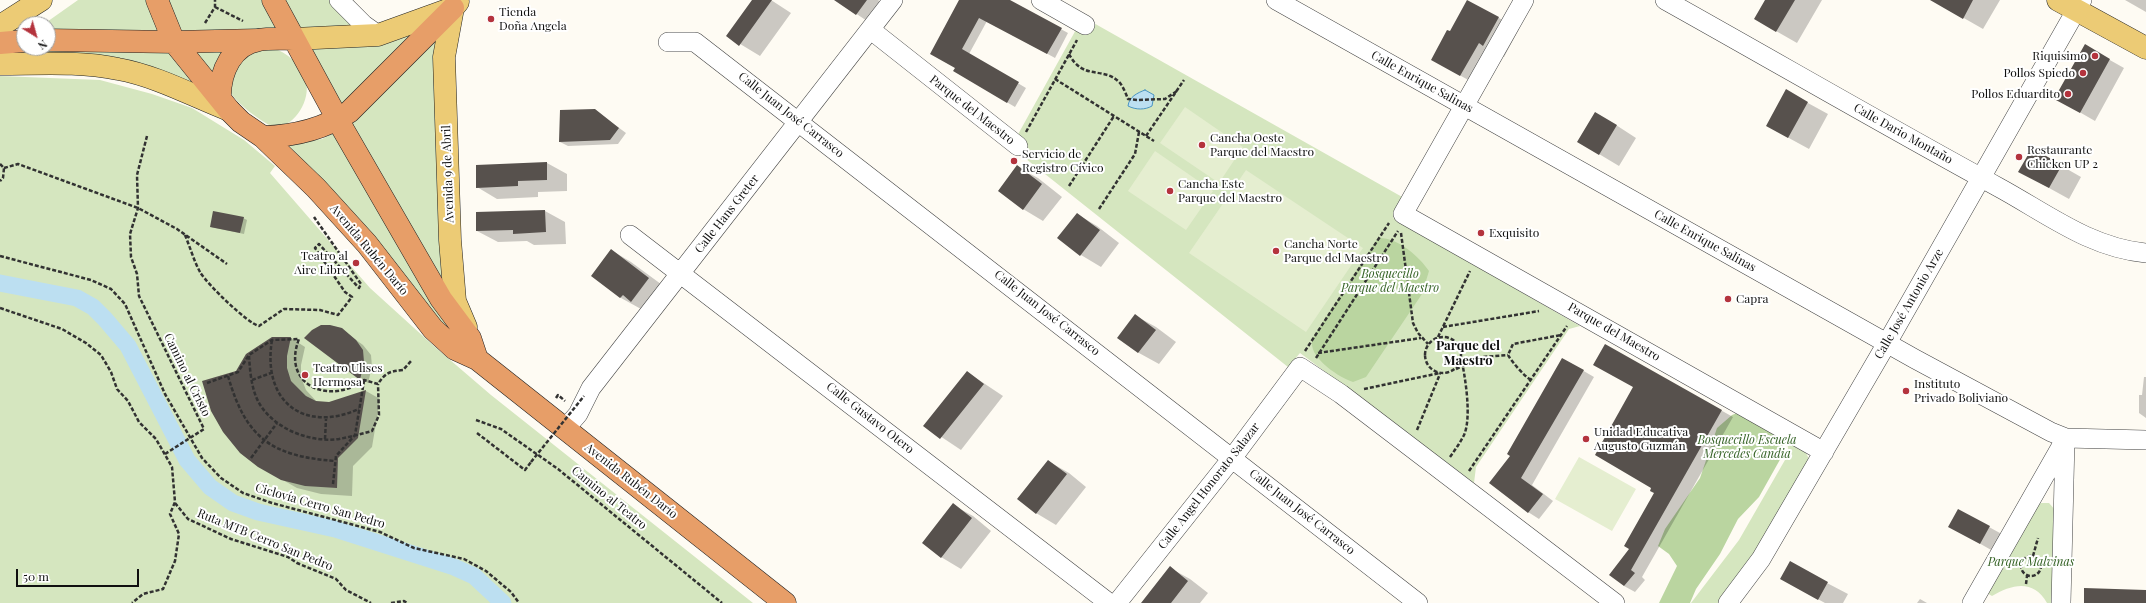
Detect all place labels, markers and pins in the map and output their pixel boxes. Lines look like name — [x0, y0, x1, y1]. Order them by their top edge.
place label: Tienda Doña Angela — [499, 5, 567, 33]
marker: Tienda Doña Angela — [486, 14, 496, 24]
place label: Riquisimo — [2032, 49, 2087, 63]
marker: Riquisimo — [2090, 51, 2100, 61]
place label: Pollos Spiedo — [2003, 66, 2075, 80]
marker: Pollos Spiedo — [2078, 68, 2088, 78]
place label: Pollos Eduardito — [1971, 87, 2060, 101]
marker: Pollos Eduardito — [2063, 89, 2073, 99]
place label: Cancha Oeste Parque del Maestro — [1210, 131, 1314, 159]
marker: Cancha Oeste Parque del Maestro — [1197, 140, 1207, 150]
place label: Restaurante Chicken UP 2 — [2027, 143, 2098, 171]
place label: Servicio de Registro Cívico — [1022, 147, 1104, 175]
marker: Restaurante Chicken UP 2 — [2014, 152, 2024, 162]
marker: Servicio de Registro Cívico — [1009, 156, 1019, 166]
place label: Cancha Este Parque del Maestro — [1178, 177, 1282, 205]
marker: Cancha Este Parque del Maestro — [1165, 186, 1175, 196]
place label: Exquisito — [1489, 226, 1539, 240]
marker: Exquisito — [1476, 228, 1486, 238]
place label: Cancha Norte Parque del Maestro — [1284, 237, 1388, 265]
marker: Cancha Norte Parque del Maestro — [1271, 246, 1281, 256]
place label: Teatro al Aire Libre — [294, 249, 348, 277]
marker: Teatro al Aire Libre — [351, 258, 361, 268]
place label: Capra — [1736, 292, 1769, 306]
marker: Capra — [1723, 294, 1733, 304]
place label: Teatro Ulises Hermosa — [313, 361, 383, 389]
marker: Teatro Ulises Hermosa — [300, 370, 310, 380]
place label: Instituto Privado Boliviano — [1914, 377, 2008, 405]
marker: Instituto Privado Boliviano — [1901, 386, 1911, 396]
place label: Unidad Educativa Augusto Guzmán — [1594, 425, 1688, 453]
marker: Unidad Educativa Augusto Guzmán — [1581, 434, 1591, 444]

